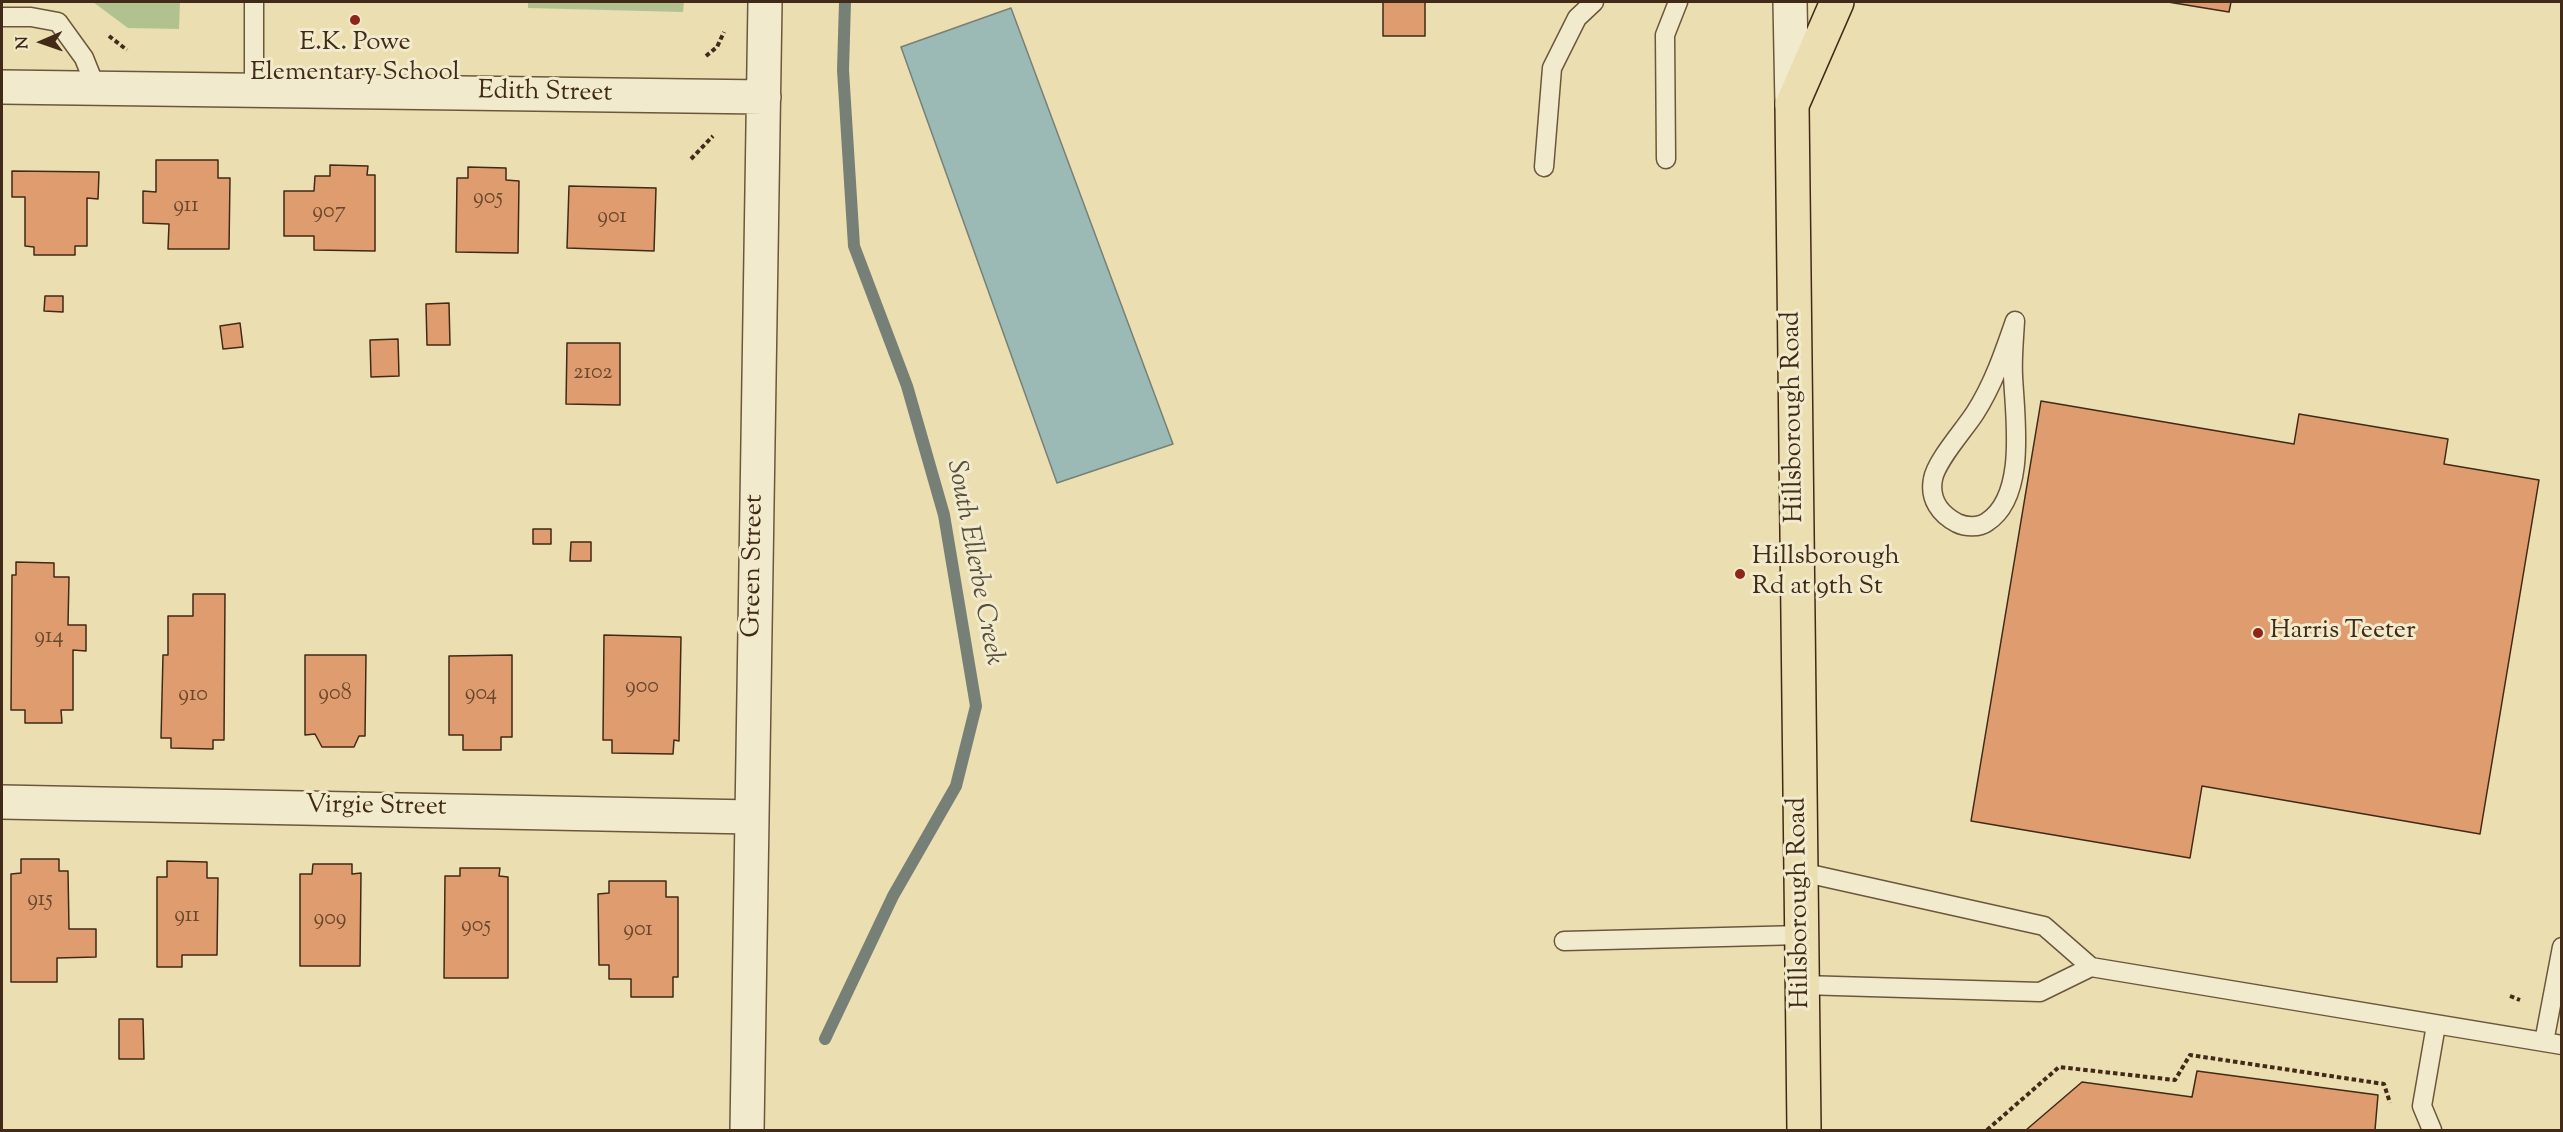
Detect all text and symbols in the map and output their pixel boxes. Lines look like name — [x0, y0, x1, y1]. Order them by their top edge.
north arrow — [12, 12, 72, 72]
marker: E.K. Powe Elementary School — [348, 13, 362, 27]
place label: E.K. Powe Elementary School — [250, 29, 460, 90]
text: N — [12, 36, 35, 49]
street label: Edith Street — [478, 77, 612, 111]
house number: 905 — [473, 186, 503, 212]
house number: 911 — [173, 194, 199, 220]
house number: 907 — [312, 200, 346, 226]
house number: 901 — [597, 205, 627, 231]
street label: Hillsborough Road — [1778, 311, 1812, 523]
house number: 2102 — [573, 361, 613, 387]
water label: South Ellerbe Creek — [937, 458, 1009, 668]
street label: Green Street — [738, 494, 772, 638]
place label: Hillsborough Rd at 9th St — [1752, 543, 1900, 604]
marker: Hillsborough Rd at 9th St — [1733, 567, 1747, 581]
place label: Harris Teeter — [2270, 617, 2416, 649]
house number: 914 — [34, 625, 64, 651]
marker: Harris Teeter — [2251, 626, 2265, 640]
house number: 900 — [625, 675, 659, 701]
house number: 908 — [318, 682, 352, 708]
house number: 904 — [465, 682, 497, 708]
house number: 910 — [178, 683, 208, 709]
street label: Virgie Street — [305, 791, 447, 825]
street label: Hillsborough Road — [1784, 797, 1818, 1009]
house number: 915 — [27, 888, 53, 914]
house number: 911 — [174, 904, 200, 930]
house number: 909 — [313, 907, 347, 933]
house number: 905 — [461, 914, 491, 940]
house number: 901 — [623, 918, 653, 944]

